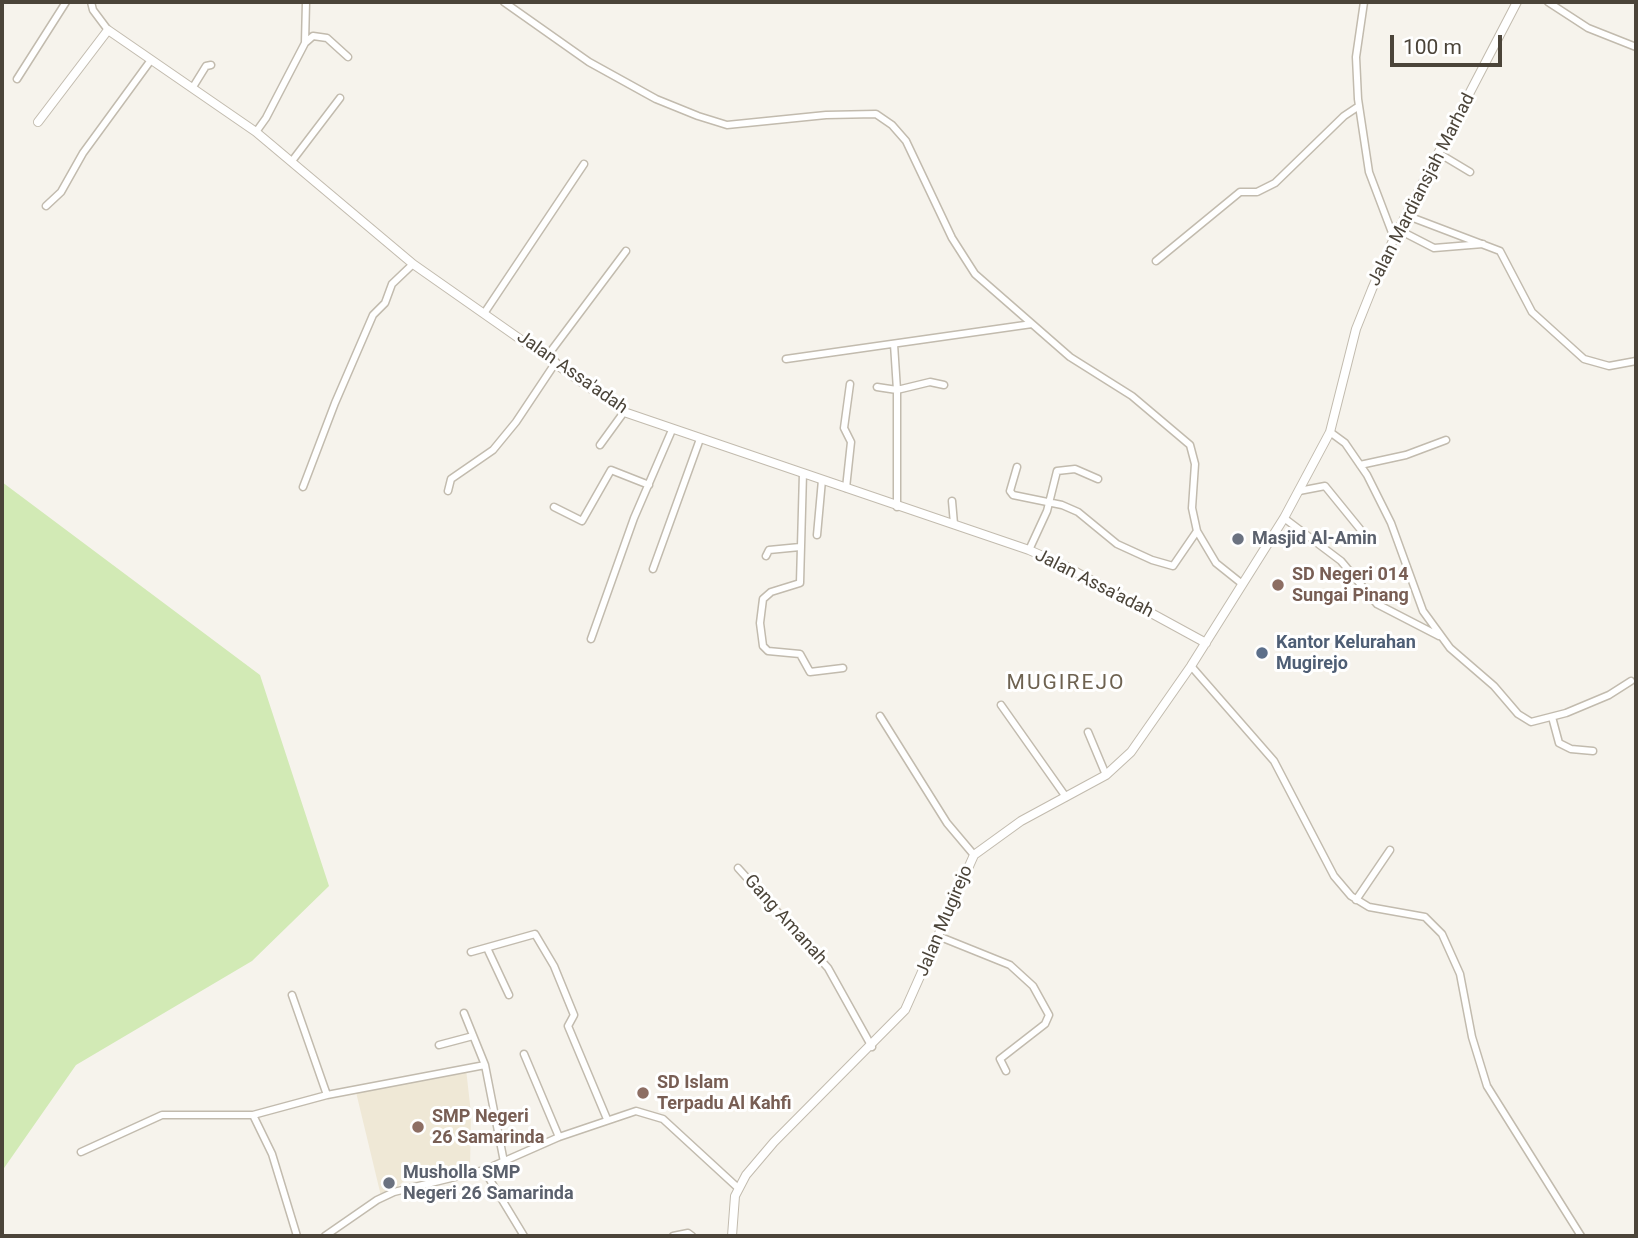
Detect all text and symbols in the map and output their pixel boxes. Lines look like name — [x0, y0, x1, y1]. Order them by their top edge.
scale bar — [1393, 21, 1505, 65]
text: 100 m — [1403, 35, 1462, 59]
street label: Jalan Mardiansjah Marhad — [1364, 90, 1480, 290]
street label: Jalan Assa'adah — [512, 327, 632, 419]
place label: Masjid Al-Amin — [1252, 528, 1377, 550]
marker: Masjid Al-Amin — [1230, 531, 1246, 547]
street label: Jalan Assa'adah — [1031, 545, 1157, 623]
place label: SD Negeri 014 Sungai Pinang — [1292, 564, 1409, 606]
marker: SD Negeri 014 Sungai Pinang — [1270, 577, 1286, 593]
place label: Kantor Kelurahan Mugirejo — [1276, 632, 1416, 674]
marker: Kantor Kelurahan Mugirejo — [1254, 645, 1270, 661]
district label: MUGIREJO — [1008, 671, 1124, 697]
street label: Jalan Mugirejo — [912, 862, 978, 980]
street label: Gang Amanah — [739, 871, 831, 969]
place label: SD Islam Terpadu Al Kahfi — [657, 1072, 792, 1114]
marker: SD Islam Terpadu Al Kahfi — [635, 1085, 651, 1101]
place label: SMP Negeri 26 Samarinda — [432, 1106, 544, 1148]
marker: SMP Negeri 26 Samarinda — [410, 1119, 426, 1135]
place label: Musholla SMP Negeri 26 Samarinda — [403, 1162, 574, 1204]
marker: Musholla SMP Negeri 26 Samarinda — [381, 1175, 397, 1191]

